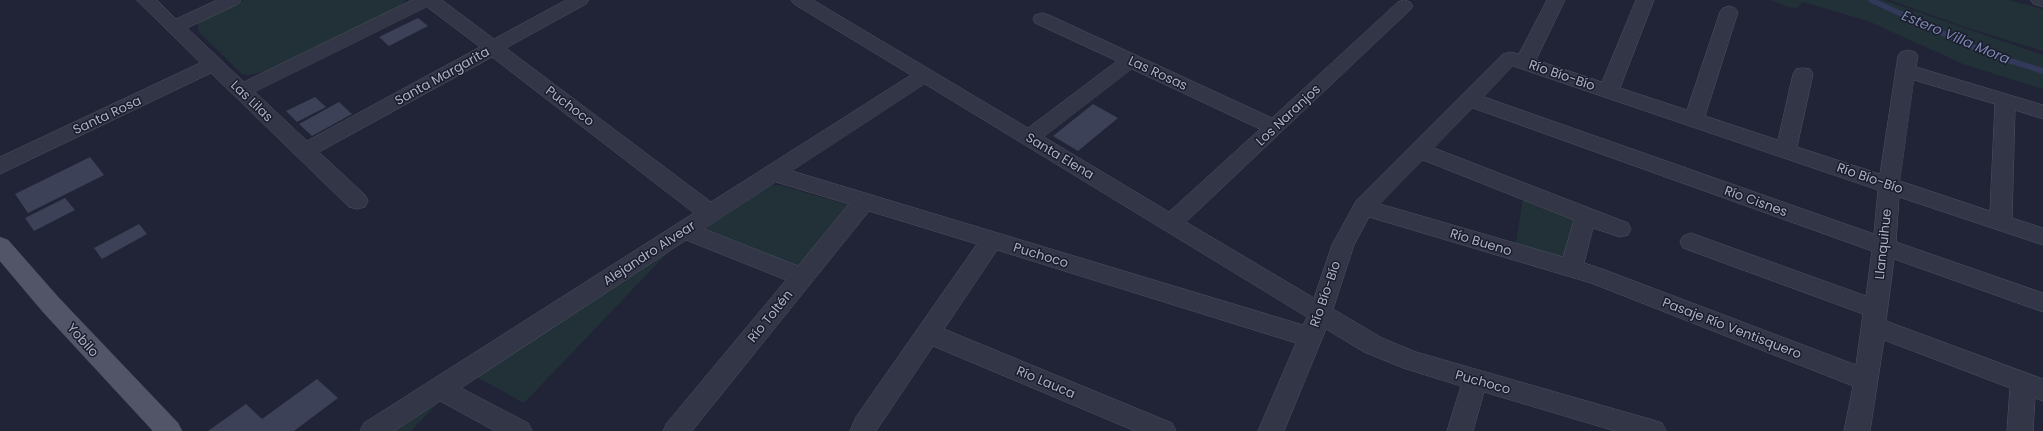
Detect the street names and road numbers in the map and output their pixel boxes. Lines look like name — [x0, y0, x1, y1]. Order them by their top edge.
street label: Santa Margarita — [391, 42, 493, 110]
street label: Las Rosas — [1125, 51, 1191, 95]
street label: Río Bío-Bío — [1526, 55, 1598, 95]
street label: Las Lilas — [227, 76, 278, 126]
street label: Los Naranjos — [1251, 80, 1325, 150]
street label: Puchoco — [542, 81, 598, 131]
street label: Santa Rosa — [70, 91, 144, 139]
street label: Santa Elena — [1022, 128, 1098, 184]
street label: Río Bío-Bío — [1834, 158, 1906, 198]
street label: Río Cisnes — [1722, 181, 1790, 221]
street label: Llanquihue — [1870, 208, 1896, 280]
street label: Alejandro Alvear — [599, 216, 699, 290]
street label: Río Bueno — [1448, 224, 1514, 260]
street label: Puchoco — [1011, 238, 1071, 272]
street label: Río Bío-Bío — [1305, 258, 1345, 330]
street label: Río Toltén — [743, 286, 797, 346]
street label: Pasaje Río Ventisquero — [1660, 293, 1804, 363]
street label: Yobilo — [63, 319, 103, 361]
street label: Río Lauca — [1014, 361, 1078, 403]
street label: Puchoco — [1453, 365, 1513, 399]

